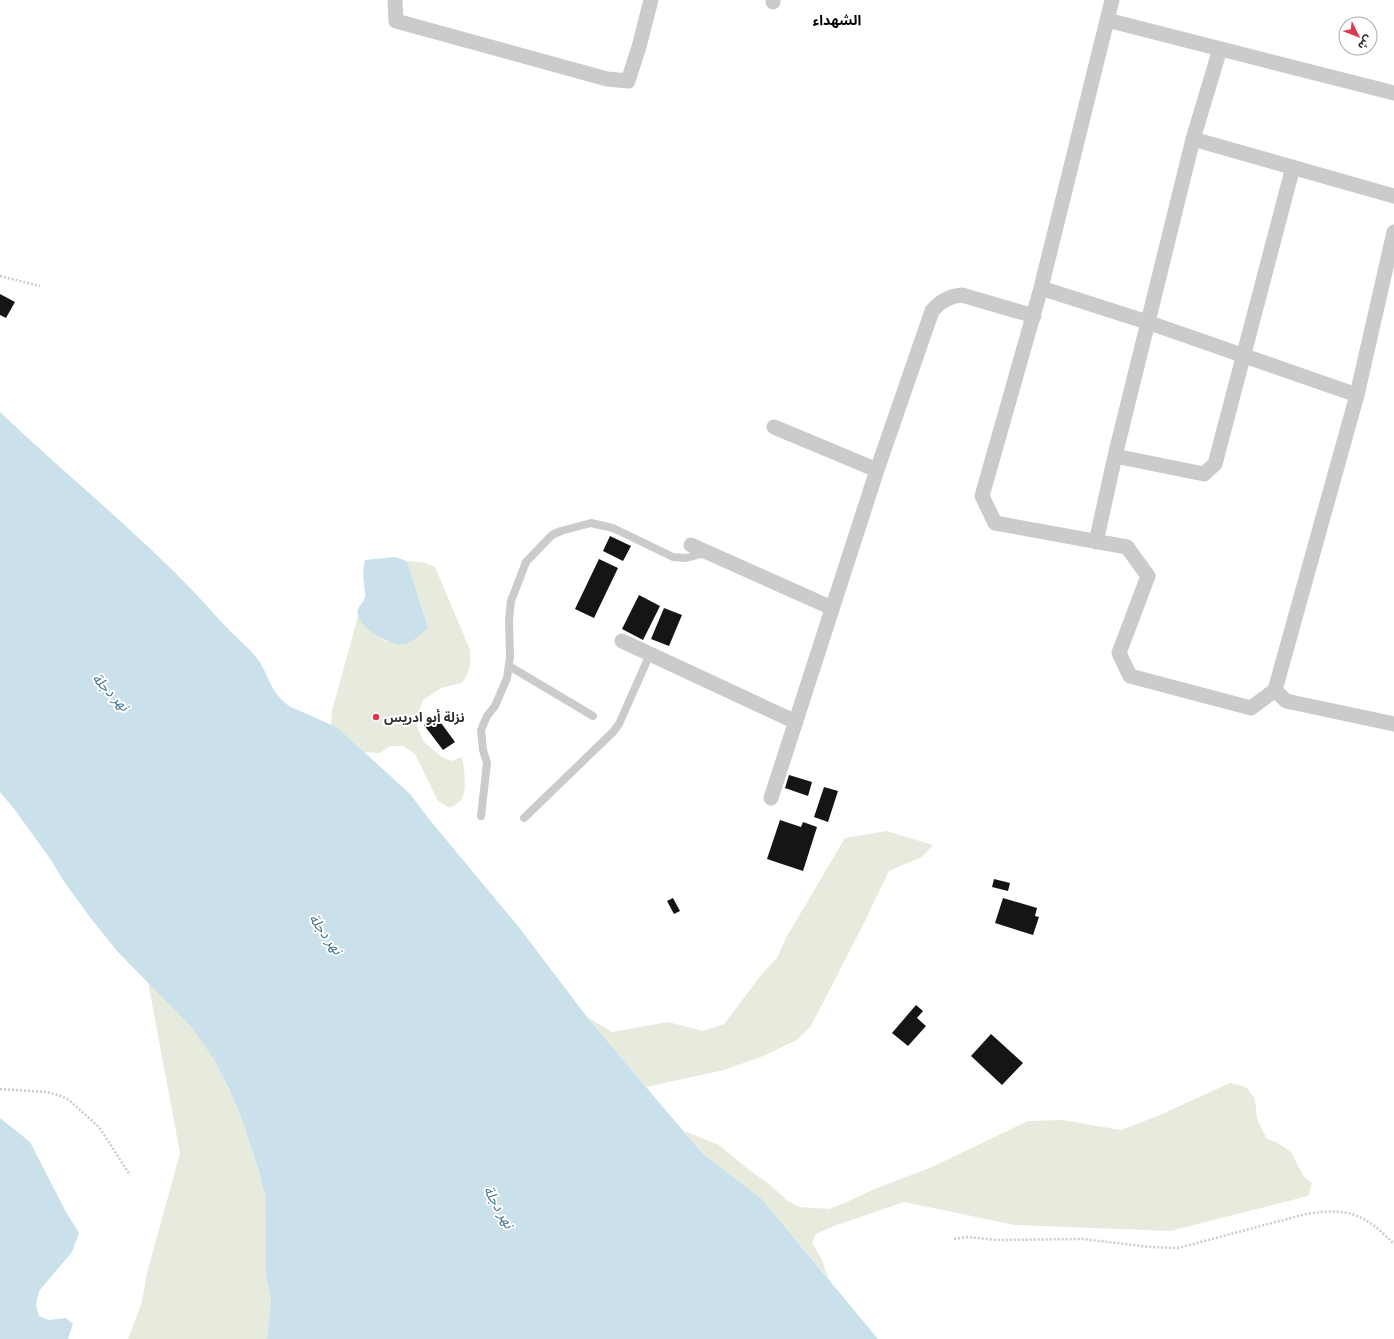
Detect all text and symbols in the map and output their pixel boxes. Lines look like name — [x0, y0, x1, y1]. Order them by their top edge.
district label: الشهداء — [813, 10, 861, 29]
north arrow — [1338, 16, 1378, 56]
text: ش — [1355, 33, 1376, 54]
water label: نهر دجلة — [89, 669, 135, 715]
place label: نزلة أبو ادريس — [384, 708, 465, 726]
marker: نزلة أبو ادريس — [371, 712, 381, 722]
water label: نهر دجلة — [305, 910, 348, 959]
water label: نهر دجلة — [480, 1182, 520, 1232]

